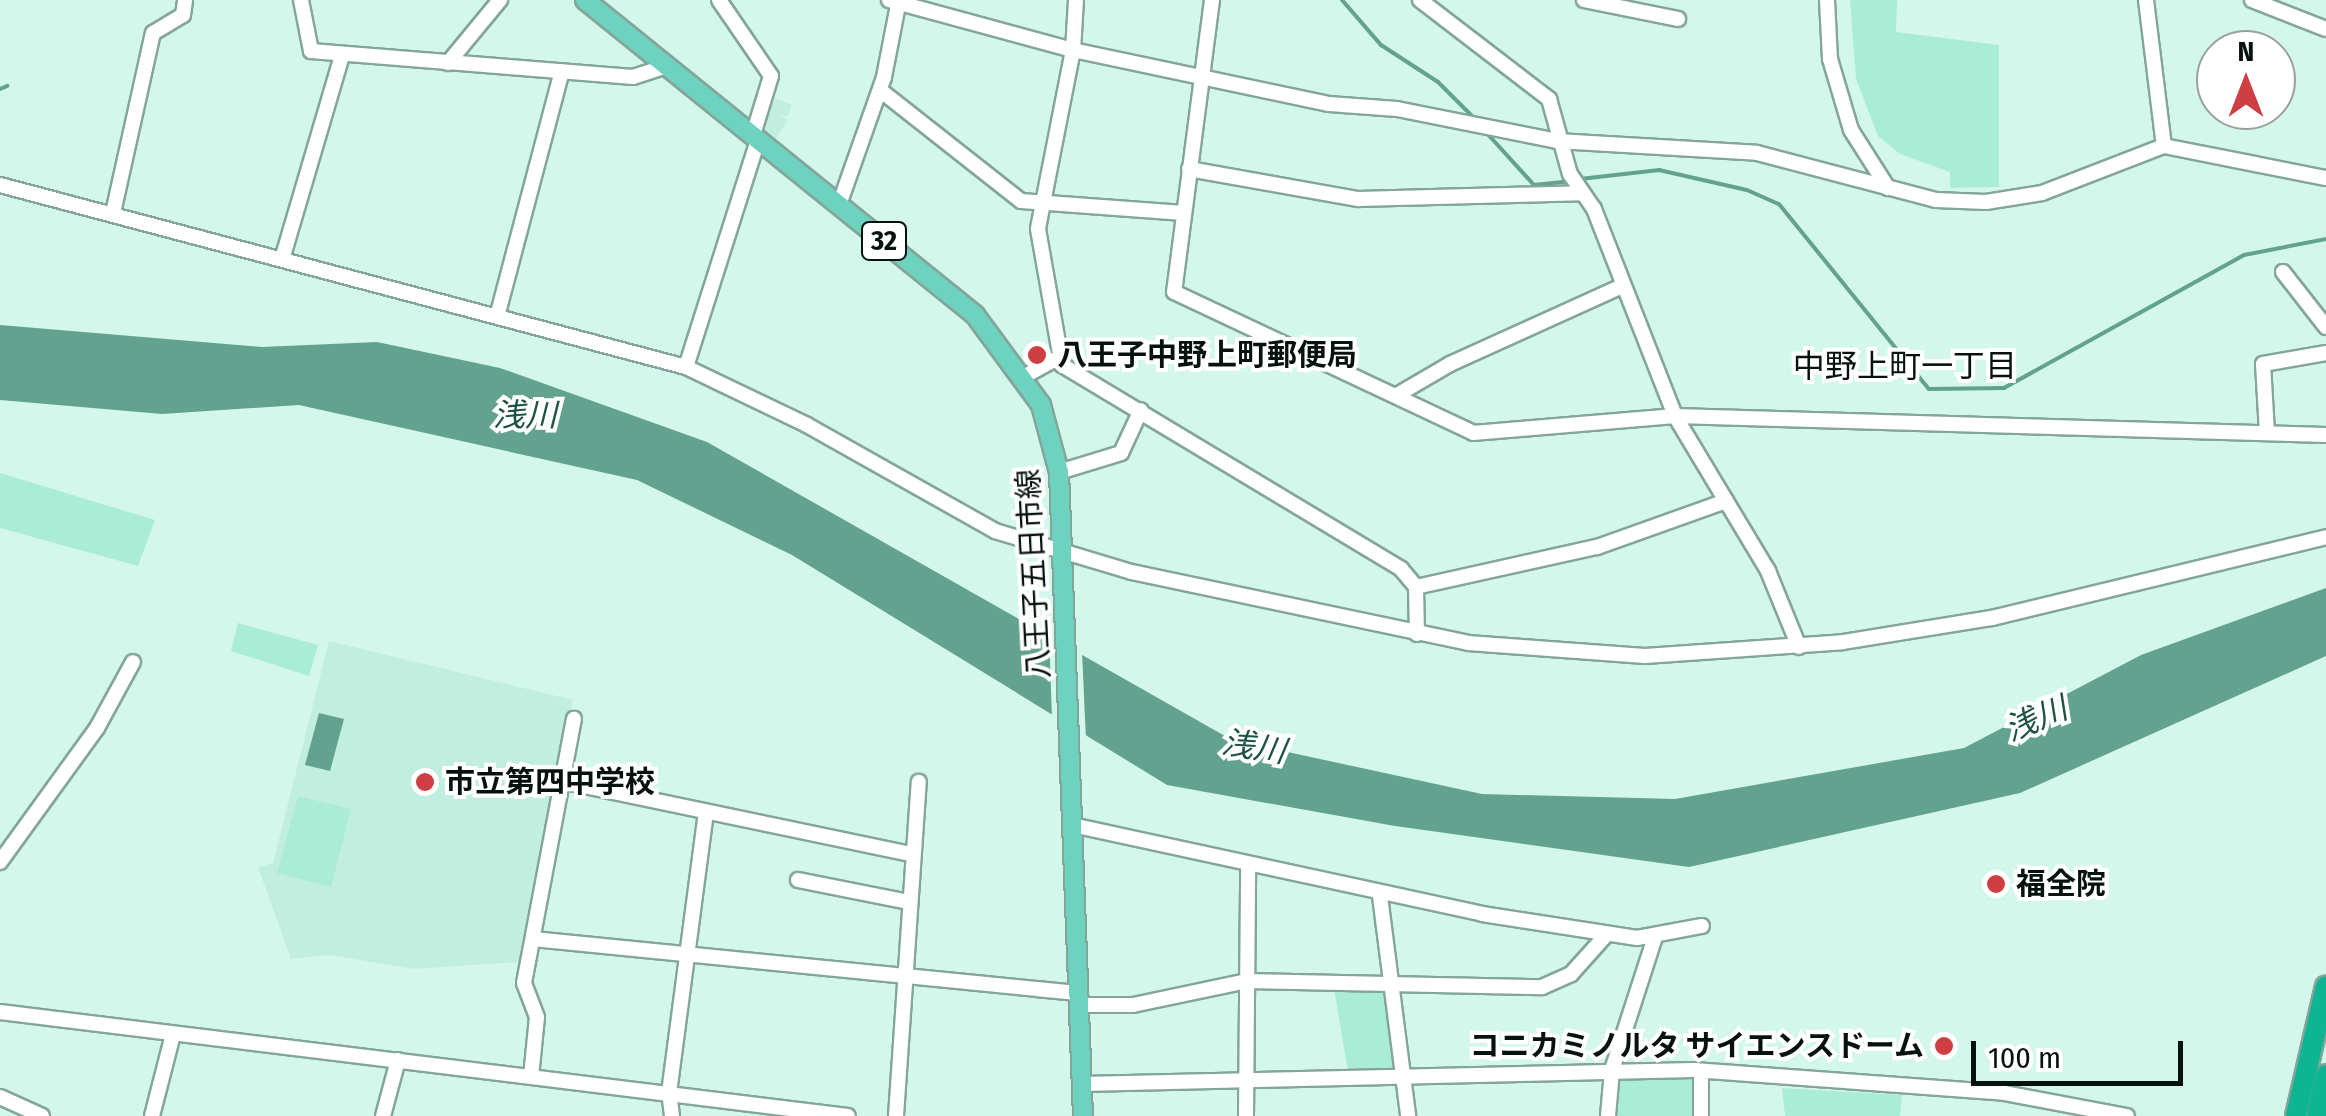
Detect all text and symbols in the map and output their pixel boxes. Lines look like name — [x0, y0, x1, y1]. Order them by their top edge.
north arrow — [2196, 30, 2296, 130]
text: N — [2238, 35, 2254, 68]
road number: 32 — [859, 218, 909, 264]
place label: 八王子中野上町郵便局 — [1057, 337, 1357, 373]
marker: 八王子中野上町郵便局 — [1026, 344, 1048, 366]
district label: 中野上町一丁目 — [1793, 347, 2017, 385]
water label: 浅川 — [493, 396, 557, 434]
street label: 八王子五日市線 — [1011, 468, 1057, 680]
water label: 浅川 — [1999, 689, 2073, 749]
water label: 浅川 — [1219, 723, 1289, 771]
place label: 市立第四中学校 — [445, 764, 655, 800]
marker: 市立第四中学校 — [414, 771, 436, 793]
place label: 福全院 — [2016, 866, 2106, 902]
marker: 福全院 — [1985, 873, 2007, 895]
scale bar — [1976, 1021, 2188, 1083]
place label: コニカミノルタ サイエンスドーム — [1468, 1028, 1924, 1064]
marker: コニカミノルタ サイエンスドーム — [1933, 1035, 1955, 1057]
text: 100 m — [1988, 1040, 2061, 1076]

